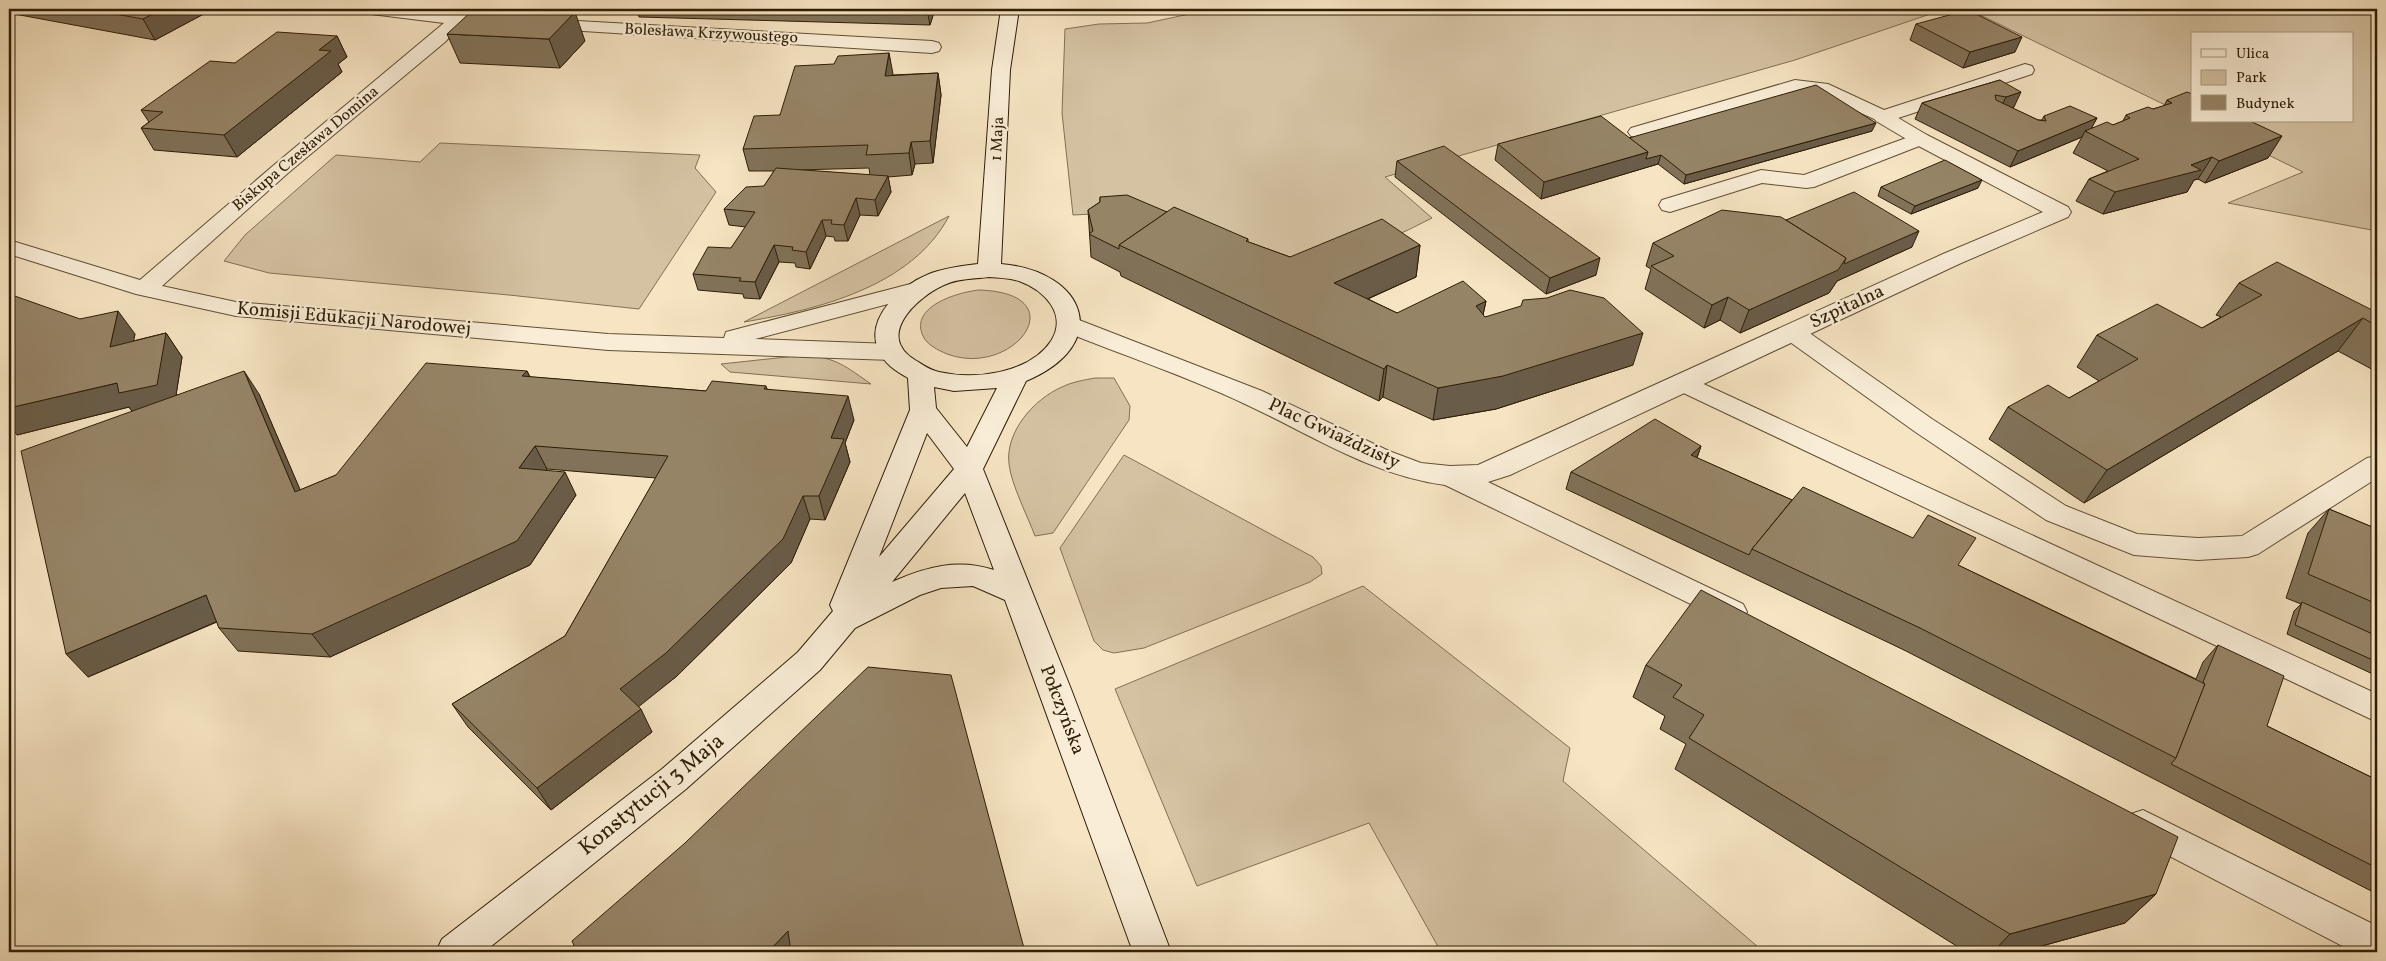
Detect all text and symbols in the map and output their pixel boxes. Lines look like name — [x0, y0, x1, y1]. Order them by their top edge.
street label: Bolesława Krzywoustego — [624, 18, 798, 50]
legend — [2191, 32, 2354, 122]
text: Ulica — [2236, 44, 2269, 65]
text: Park — [2236, 68, 2267, 89]
street label: Biskupa Czesława Domina — [228, 81, 384, 217]
text: Budynek — [2236, 94, 2295, 115]
street label: 1 Maja — [986, 116, 1010, 162]
street label: Szpitalna — [1806, 278, 1888, 336]
street label: Komisji Edukacji Narodowej — [236, 296, 472, 342]
street label: Plac Gwiaździsty — [1264, 392, 1404, 476]
street label: Połczyńska — [1033, 662, 1091, 758]
street label: Konstytucji 3 Maja — [573, 726, 732, 864]

